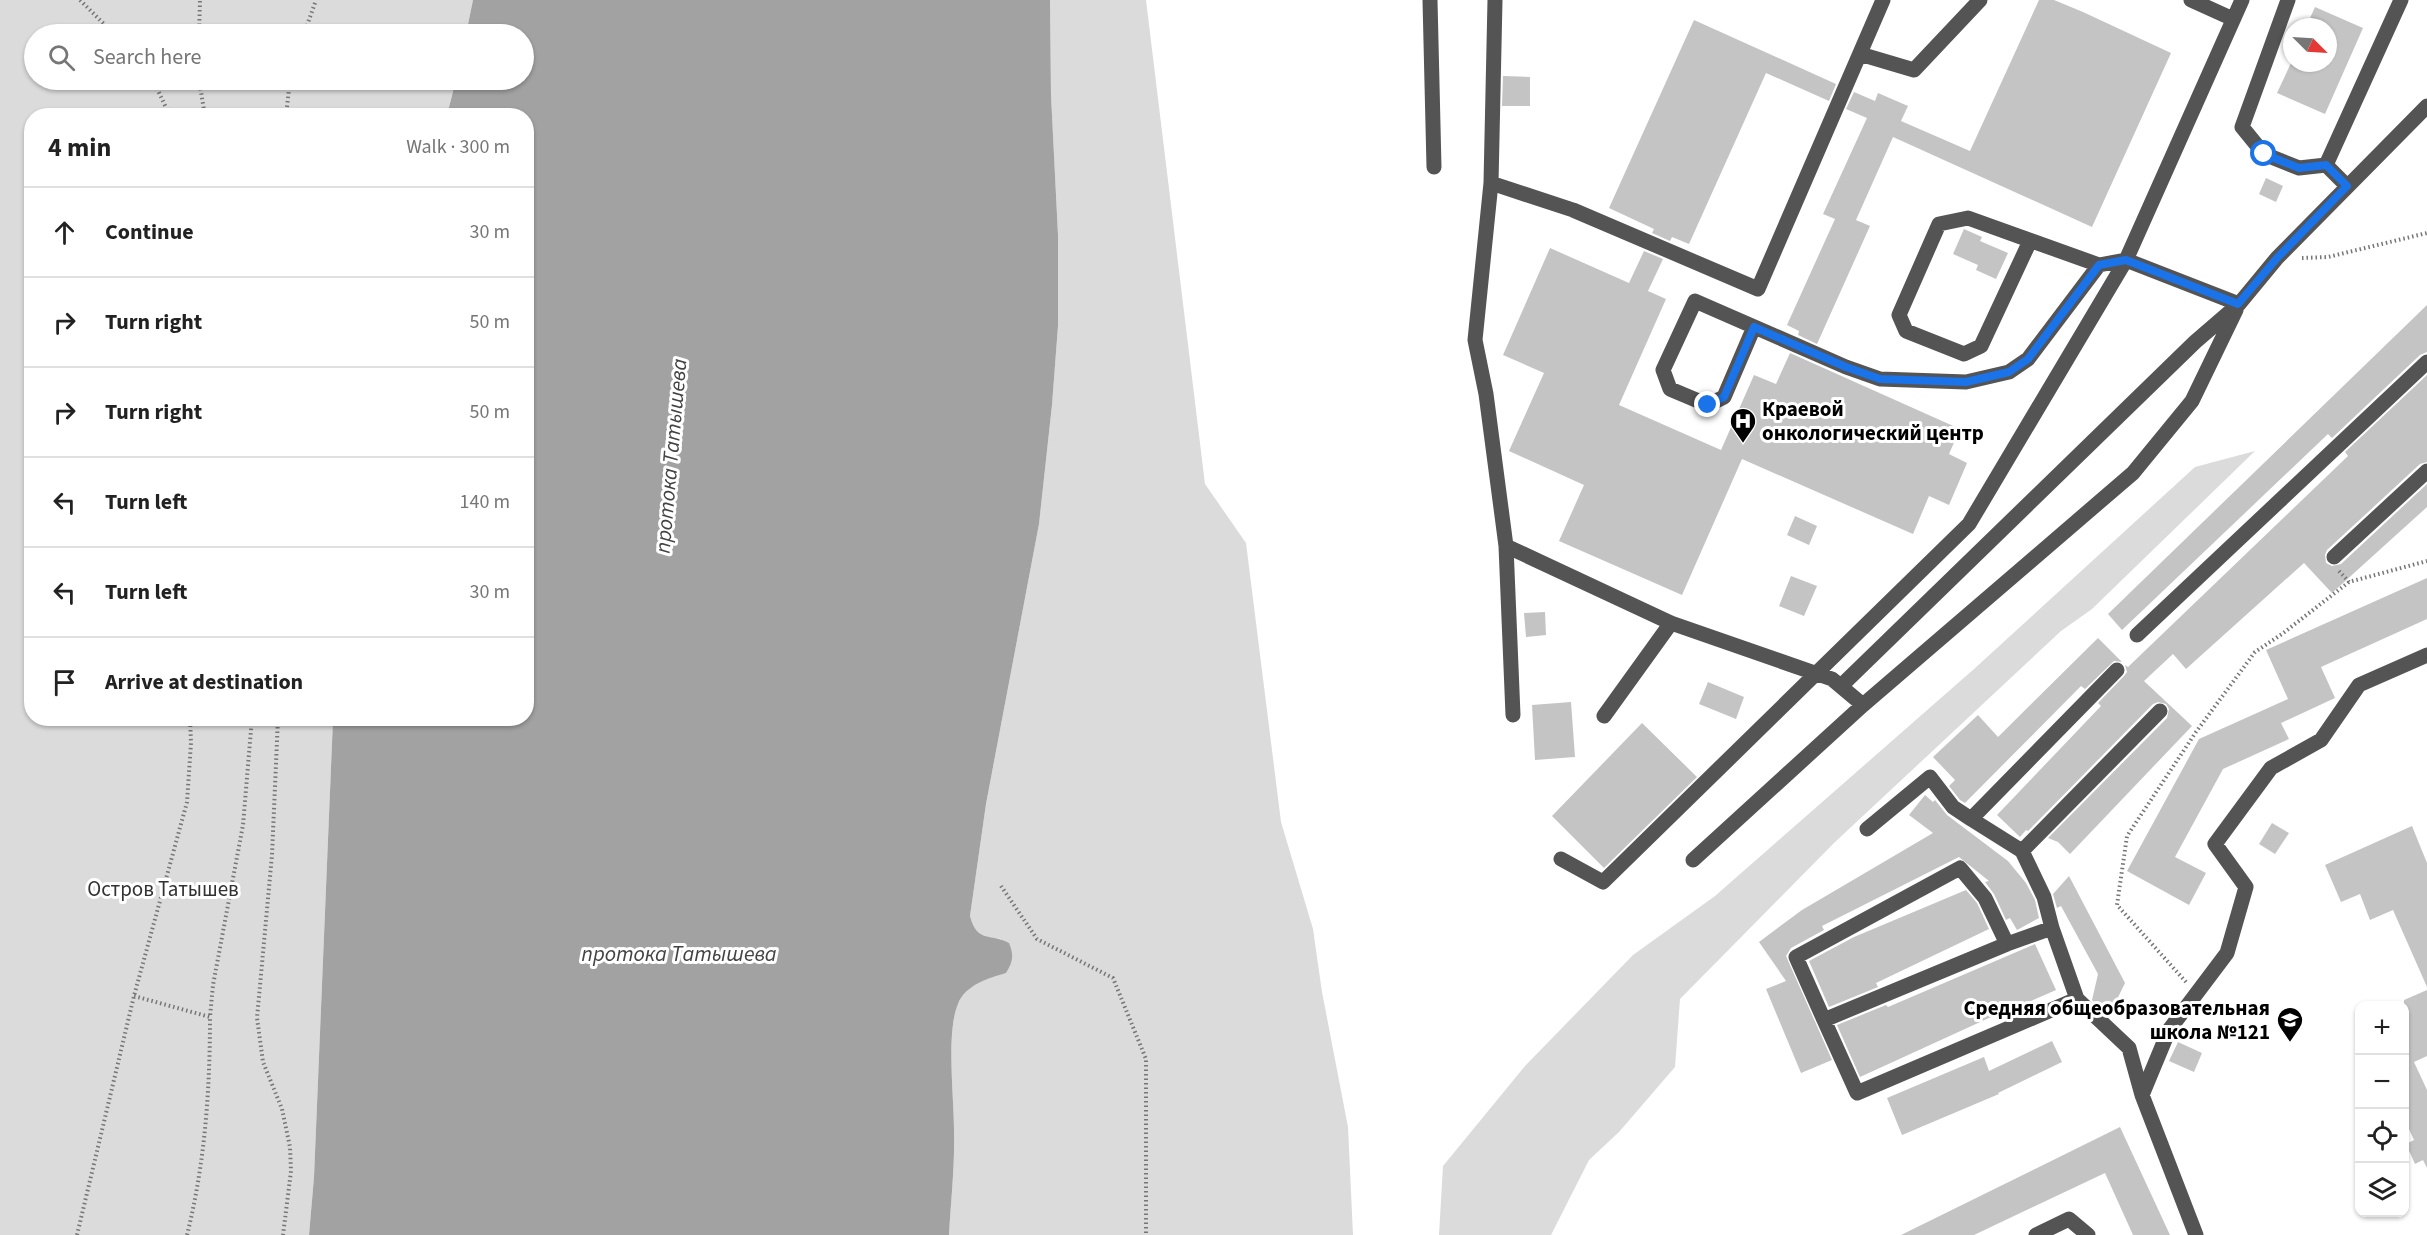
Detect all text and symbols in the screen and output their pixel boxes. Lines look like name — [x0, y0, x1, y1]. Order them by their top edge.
north arrow — [2283, 18, 2337, 72]
search box — [24, 24, 534, 90]
icon: search — [45, 41, 78, 74]
text: Search here — [93, 41, 201, 73]
text: 4 min — [48, 129, 111, 166]
text: Walk · 300 m — [406, 133, 510, 161]
route start — [2250, 140, 2276, 166]
icon: ahead — [48, 216, 81, 249]
text: Continue — [105, 216, 194, 248]
text: 30 m — [470, 218, 510, 246]
icon: right — [48, 306, 81, 339]
text: Turn right — [105, 306, 202, 338]
text: 50 m — [470, 308, 510, 336]
water label: протока Татышева — [647, 357, 695, 555]
route end — [1694, 391, 1720, 417]
place label: Краевой онкологический центр — [1762, 394, 1984, 448]
icon: right — [48, 396, 81, 429]
text: Turn right — [105, 396, 202, 428]
text: 50 m — [470, 398, 510, 426]
hospital icon: Краевой онкологический центр — [1728, 406, 1758, 444]
icon: left — [48, 486, 81, 519]
text: Turn left — [105, 486, 187, 518]
text: 140 m — [460, 488, 510, 516]
icon: left — [48, 576, 81, 609]
text: Turn left — [105, 576, 187, 608]
text: 30 m — [470, 578, 510, 606]
icon: arrive — [48, 666, 81, 699]
text: Arrive at destination — [105, 666, 303, 698]
park label: Остров Татышев — [87, 874, 239, 904]
water label: протока Татышева — [581, 938, 777, 970]
place label: Средняя общеобразовательная школа №121 — [1963, 993, 2270, 1047]
map controls — [2355, 1001, 2409, 1217]
button: + — [2355, 1001, 2409, 1055]
school or university icon: Средняя общеобразовательная школа №121 — [2275, 1005, 2305, 1043]
button: − — [2355, 1055, 2409, 1109]
button: locate — [2355, 1109, 2409, 1163]
button: layers — [2355, 1163, 2409, 1217]

